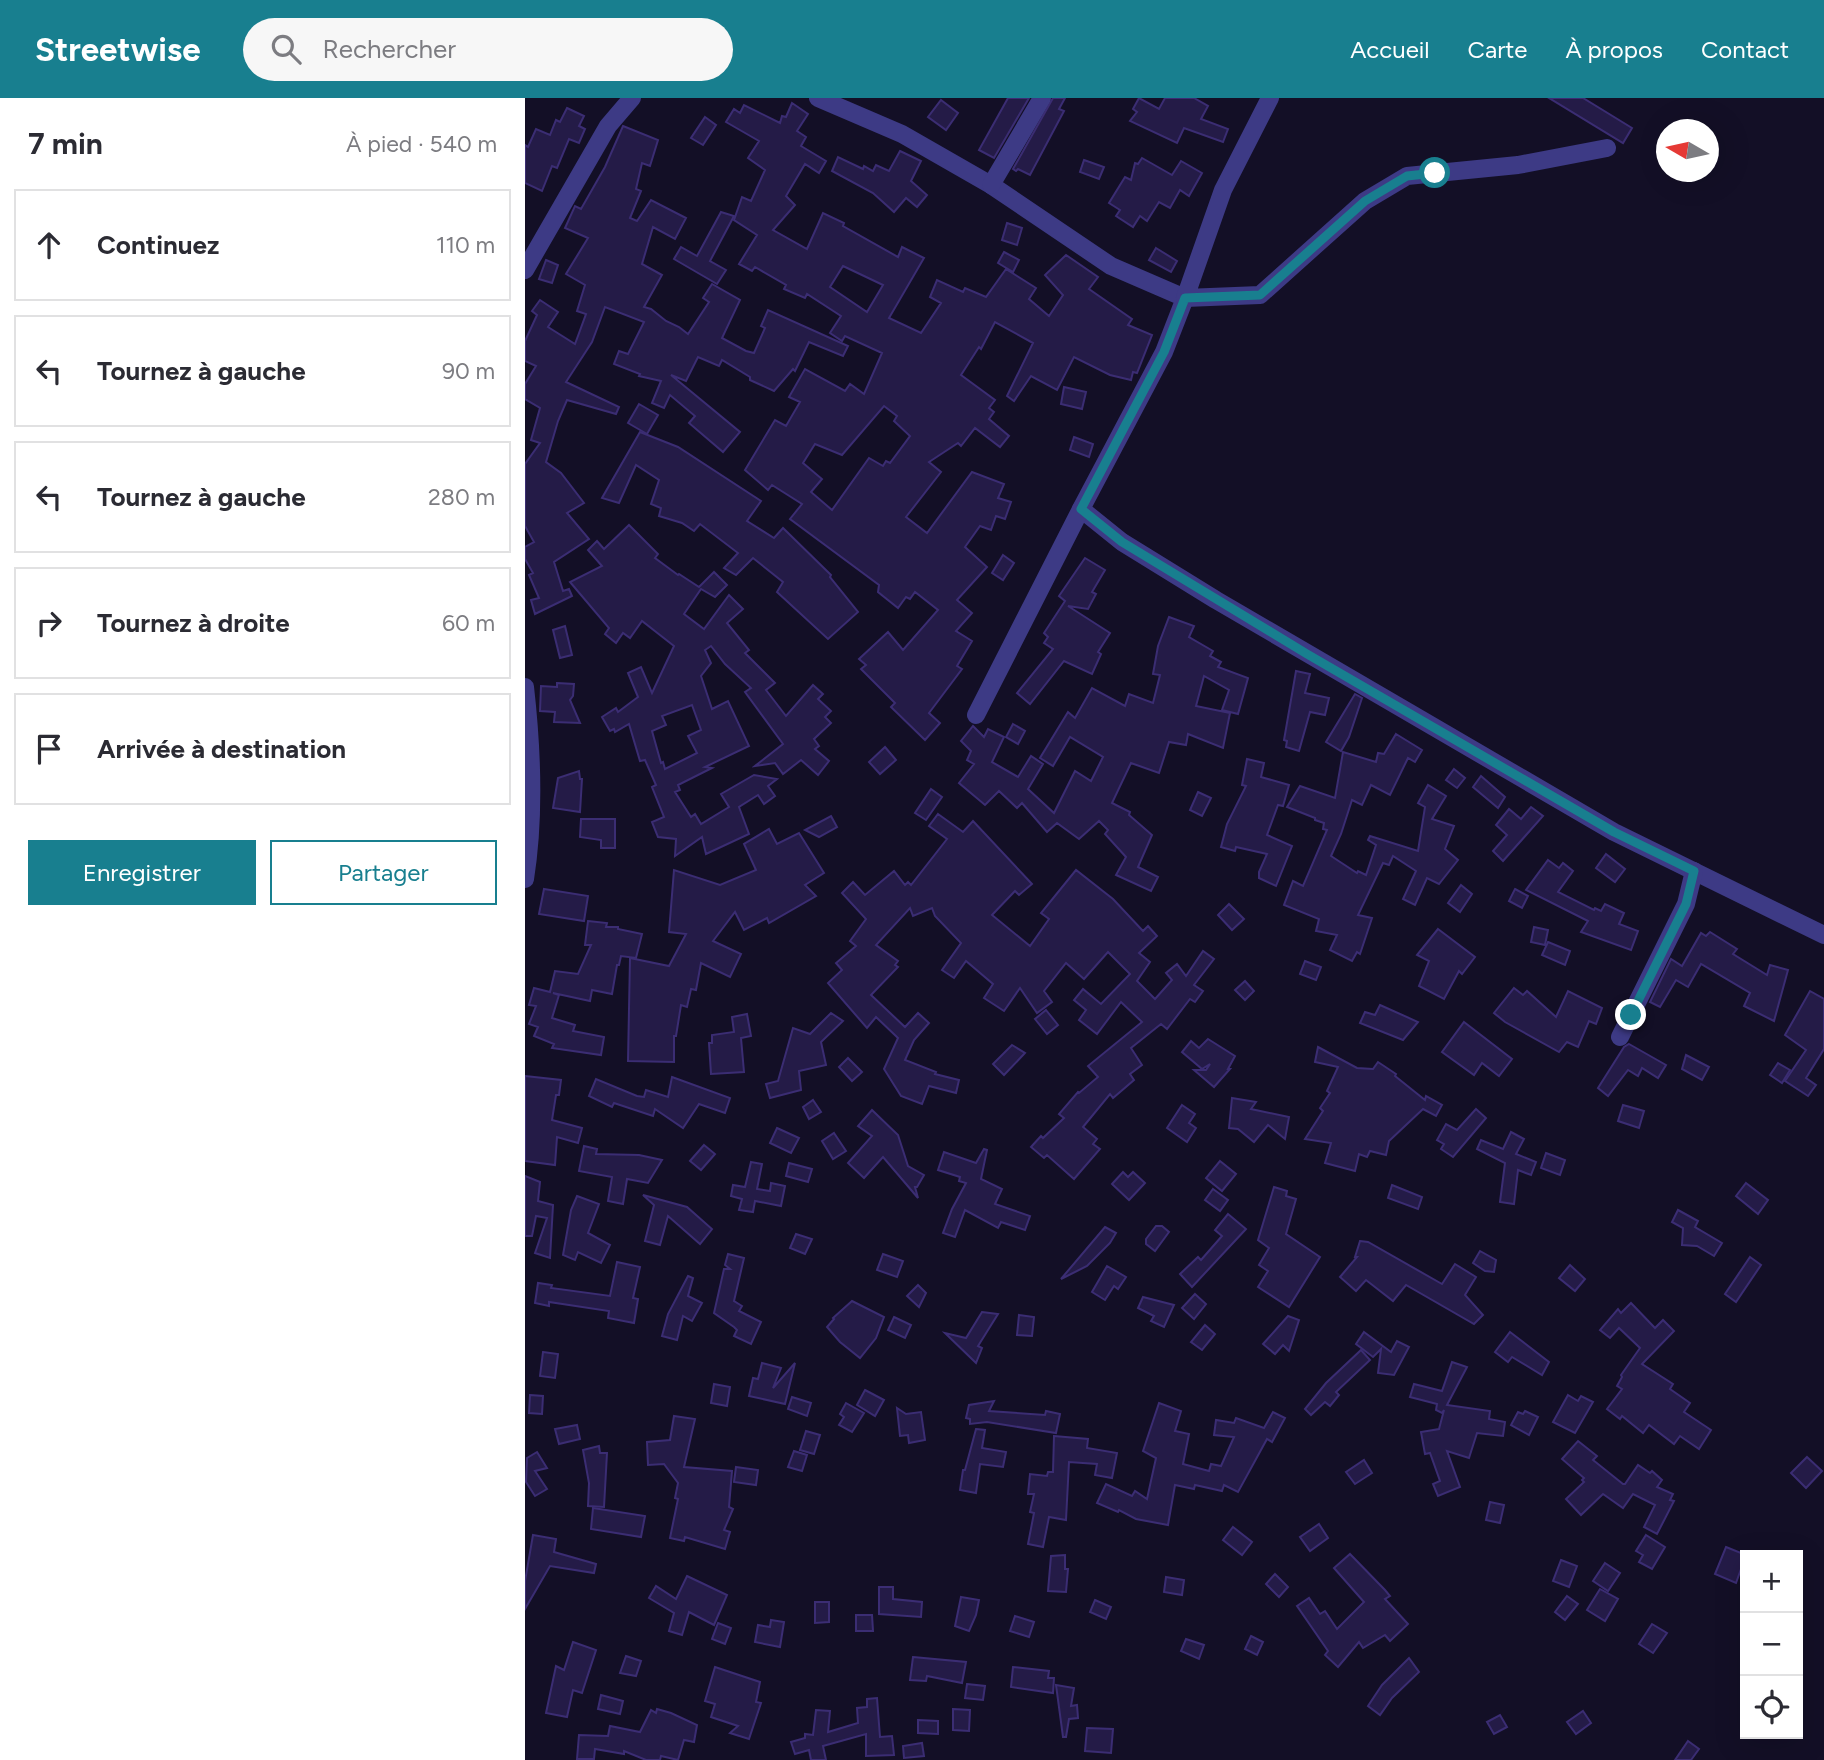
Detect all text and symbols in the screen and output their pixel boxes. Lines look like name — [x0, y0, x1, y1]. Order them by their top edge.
search box — [243, 18, 733, 81]
text: Streetwise — [35, 30, 201, 69]
icon: search — [267, 30, 305, 68]
text: Rechercher — [323, 33, 456, 65]
text: Accueil — [1350, 35, 1430, 64]
text: Carte — [1468, 35, 1527, 64]
text: À propos — [1565, 35, 1663, 64]
text: Contact — [1701, 35, 1789, 64]
north arrow — [1656, 119, 1719, 182]
text: 7 min — [28, 125, 103, 162]
text: À pied · 540 m — [346, 130, 497, 158]
route start — [1419, 157, 1450, 188]
icon: ahead — [30, 226, 68, 264]
text: Continuez — [97, 229, 219, 261]
text: 110 m — [436, 231, 495, 259]
icon: left — [30, 352, 68, 390]
text: Tournez à gauche — [97, 355, 306, 387]
text: 90 m — [442, 357, 495, 385]
icon: left — [30, 478, 68, 516]
text: Tournez à gauche — [97, 481, 306, 513]
text: 280 m — [428, 483, 495, 511]
icon: right — [30, 604, 68, 642]
text: Tournez à droite — [97, 607, 290, 639]
text: 60 m — [442, 609, 495, 637]
icon: arrive — [30, 730, 68, 768]
text: Arrivée à destination — [97, 733, 346, 765]
button: Enregistrer — [28, 840, 256, 905]
button: Partager — [270, 840, 497, 905]
route end — [1615, 999, 1646, 1030]
map controls — [1740, 1550, 1803, 1739]
button: + — [1740, 1550, 1803, 1613]
button: − — [1740, 1613, 1803, 1676]
button: locate — [1740, 1676, 1803, 1739]

